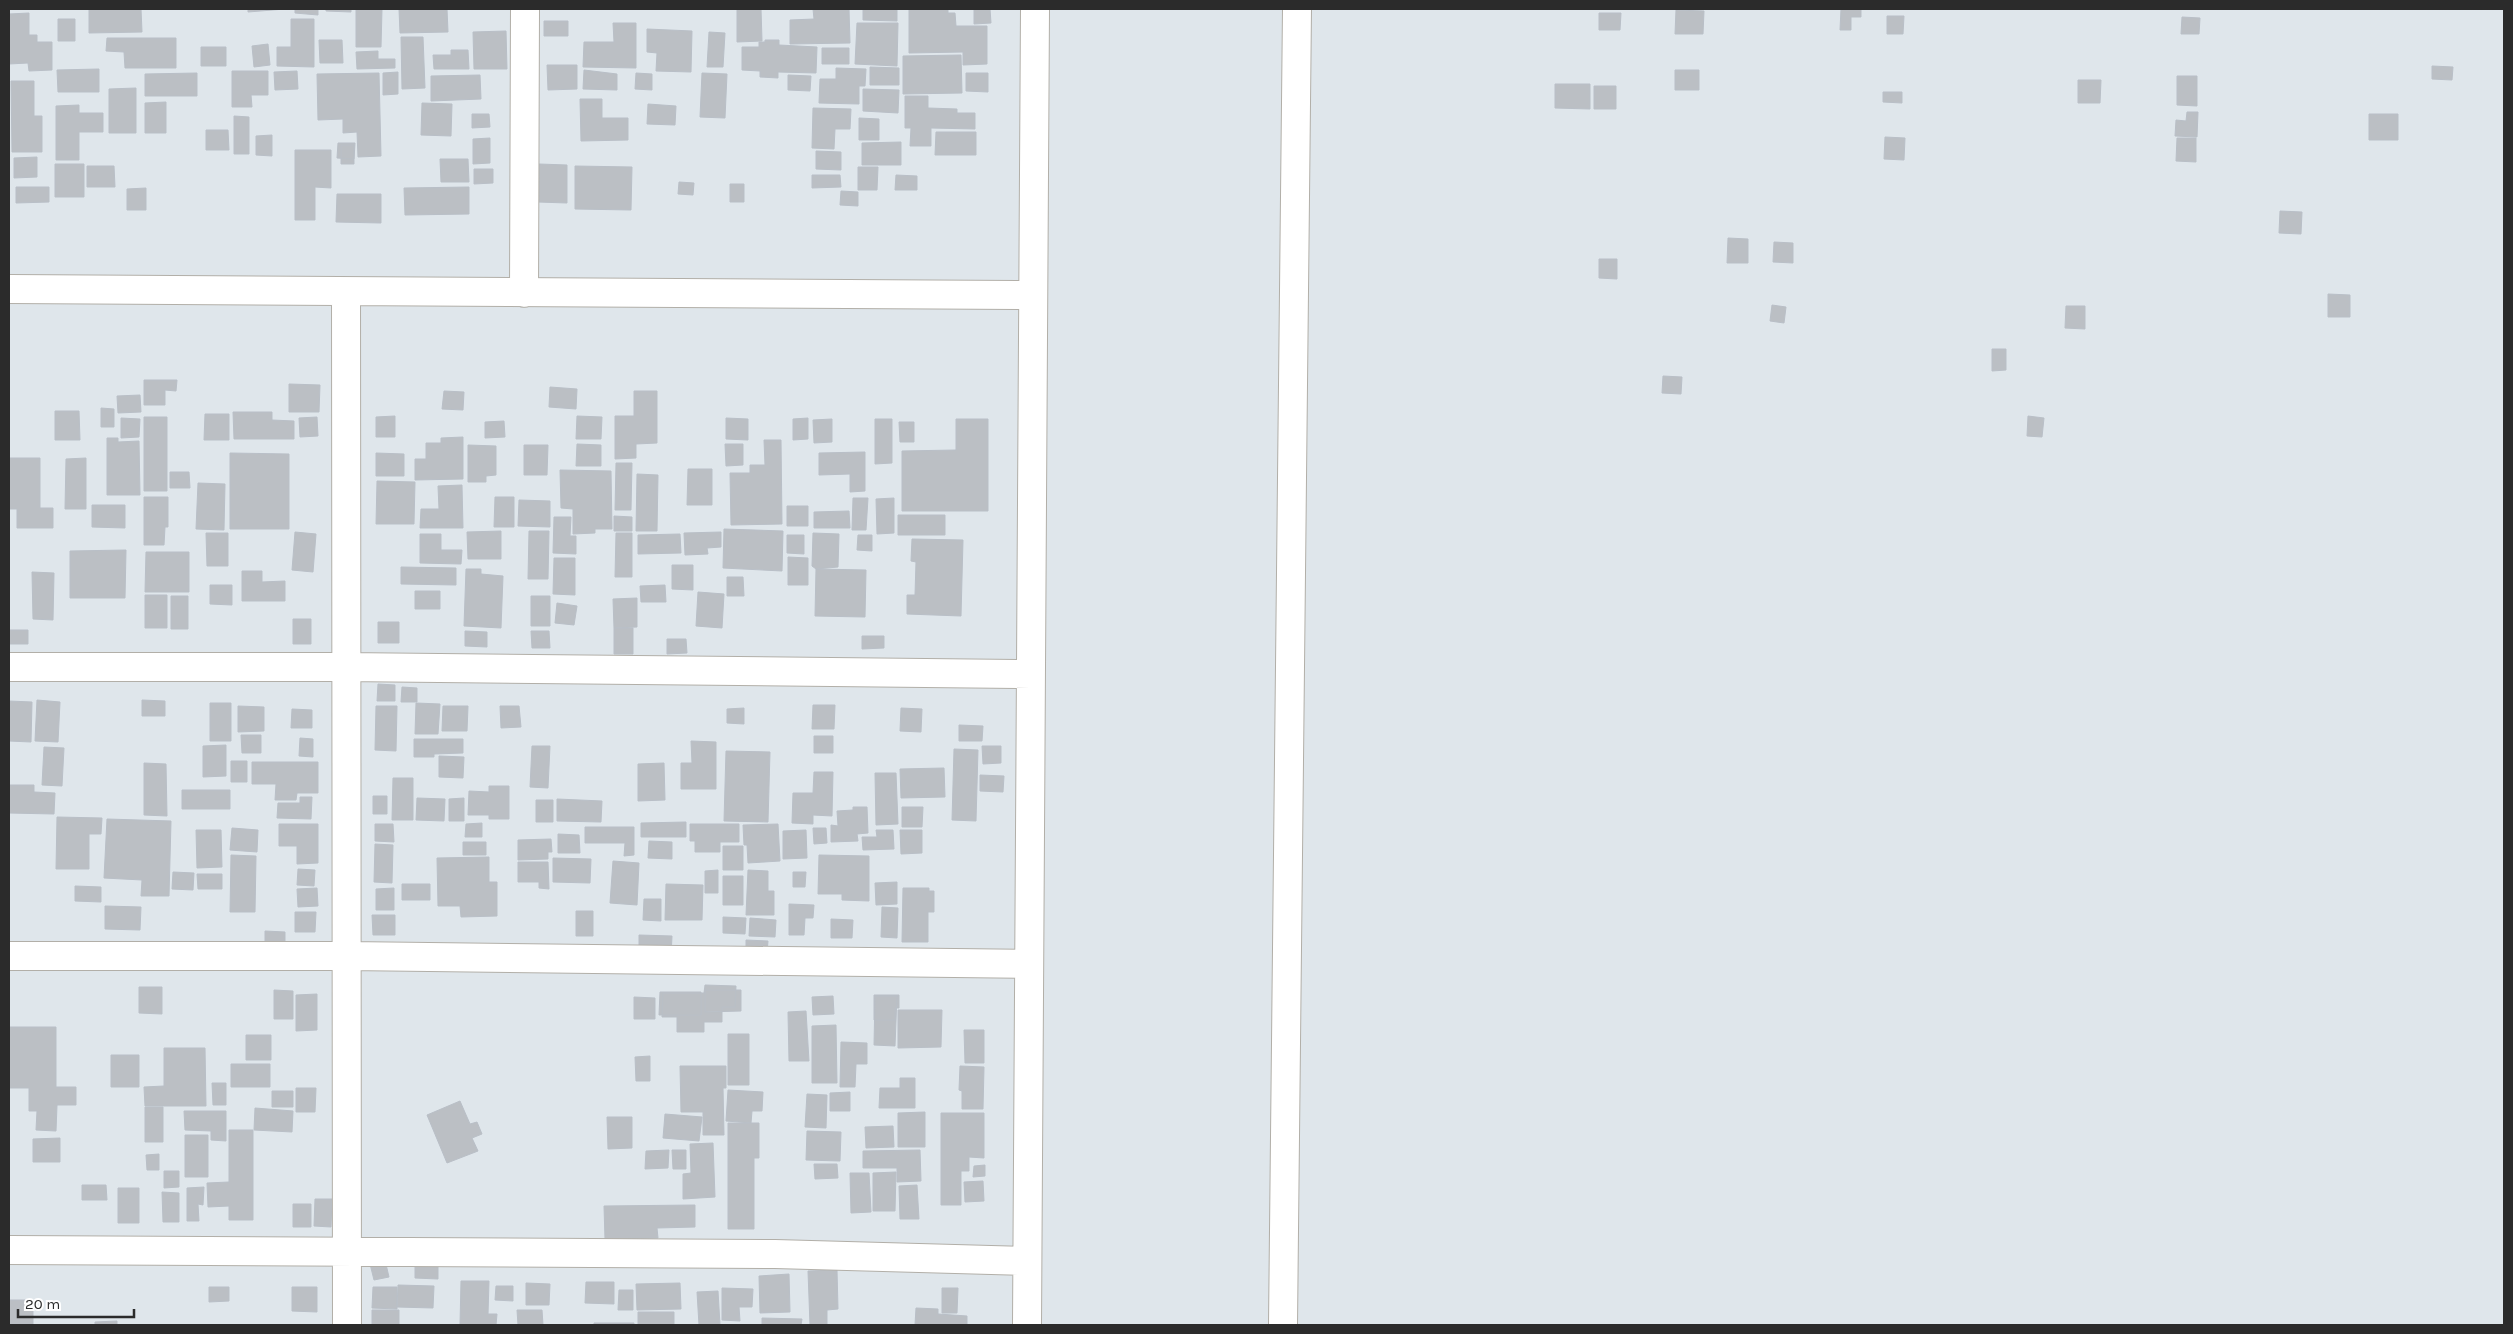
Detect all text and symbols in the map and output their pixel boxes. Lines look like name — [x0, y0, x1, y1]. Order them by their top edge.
scale bar — [18, 1286, 134, 1318]
text: 20 m — [25, 1295, 60, 1313]

